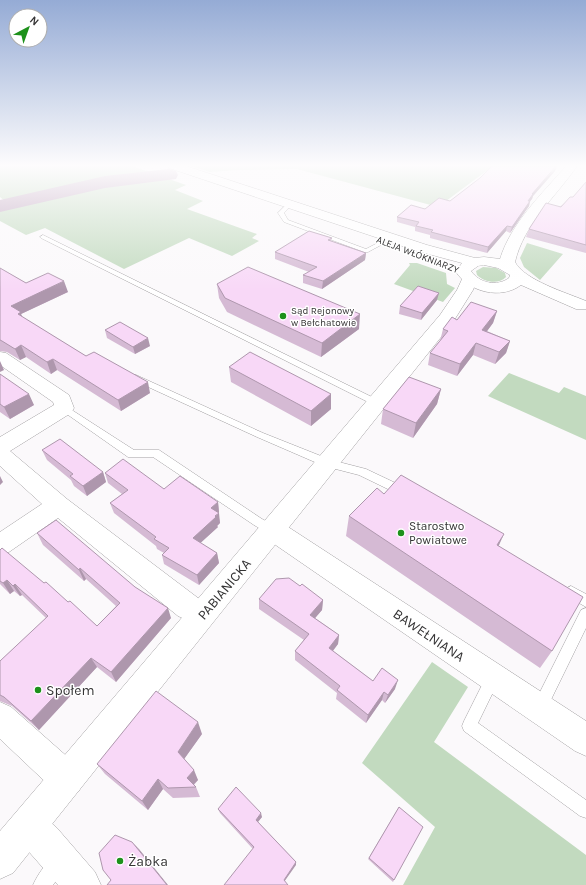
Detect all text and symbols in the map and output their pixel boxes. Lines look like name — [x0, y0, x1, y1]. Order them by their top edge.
north arrow — [8, 8, 48, 48]
text: N — [27, 13, 41, 28]
street label: ALEJA WŁÓKNIARZY — [375, 234, 461, 276]
place label: Sąd Rejonowy w Bełchatowie — [291, 305, 356, 329]
marker: Sąd Rejonowy w Bełchatowie — [278, 311, 288, 321]
place label: Starostwo Powiatowe — [409, 519, 467, 547]
marker: Starostwo Powiatowe — [396, 528, 406, 538]
street label: PABIANICKA — [194, 555, 255, 623]
street label: BAWEŁNIANA — [390, 605, 468, 666]
place label: Społem — [46, 682, 95, 699]
marker: Społem — [33, 685, 43, 695]
place label: Żabka — [128, 853, 168, 870]
marker: Żabka — [115, 856, 125, 866]

